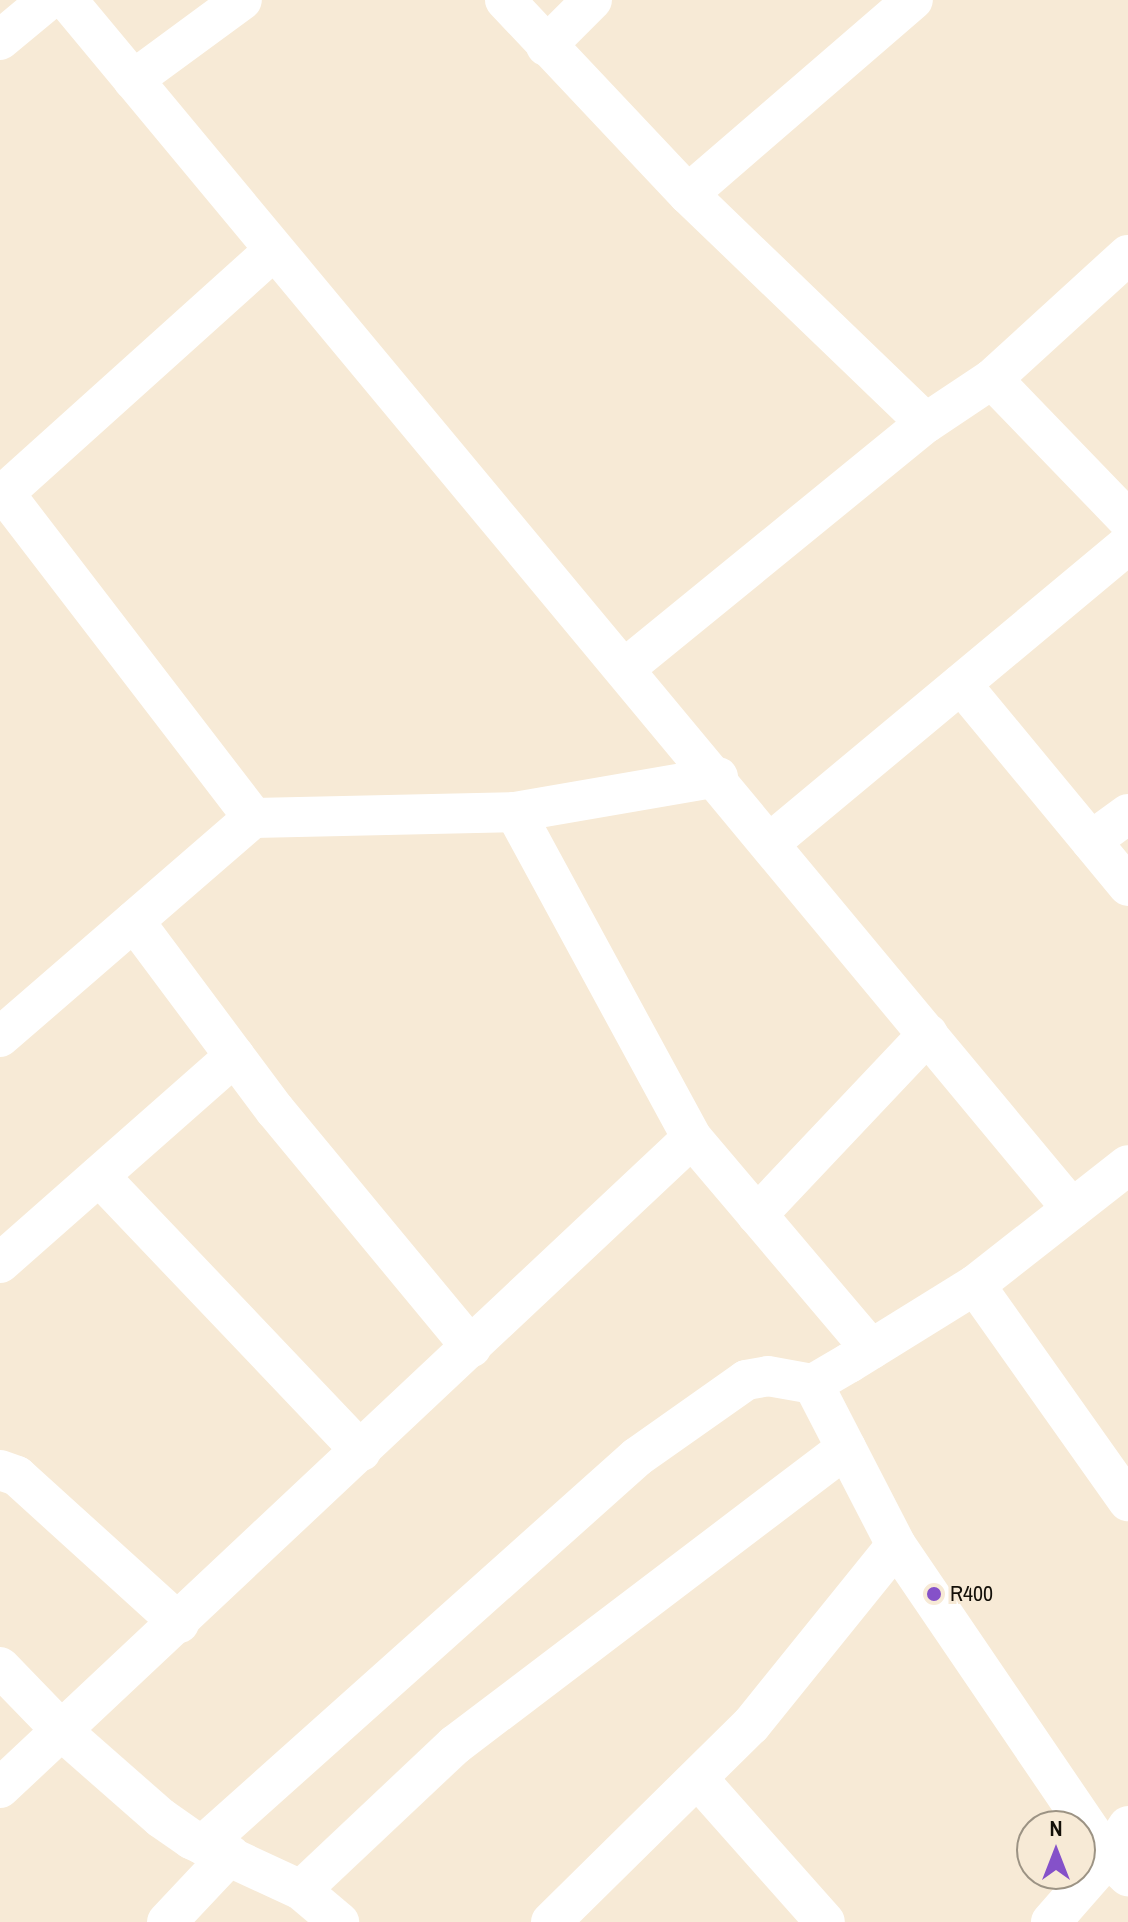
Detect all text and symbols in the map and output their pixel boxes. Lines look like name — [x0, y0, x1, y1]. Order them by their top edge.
place label: R400 — [950, 1581, 993, 1607]
marker: R400 — [925, 1585, 943, 1603]
north arrow — [1016, 1810, 1096, 1890]
text: N — [1049, 1813, 1063, 1843]

